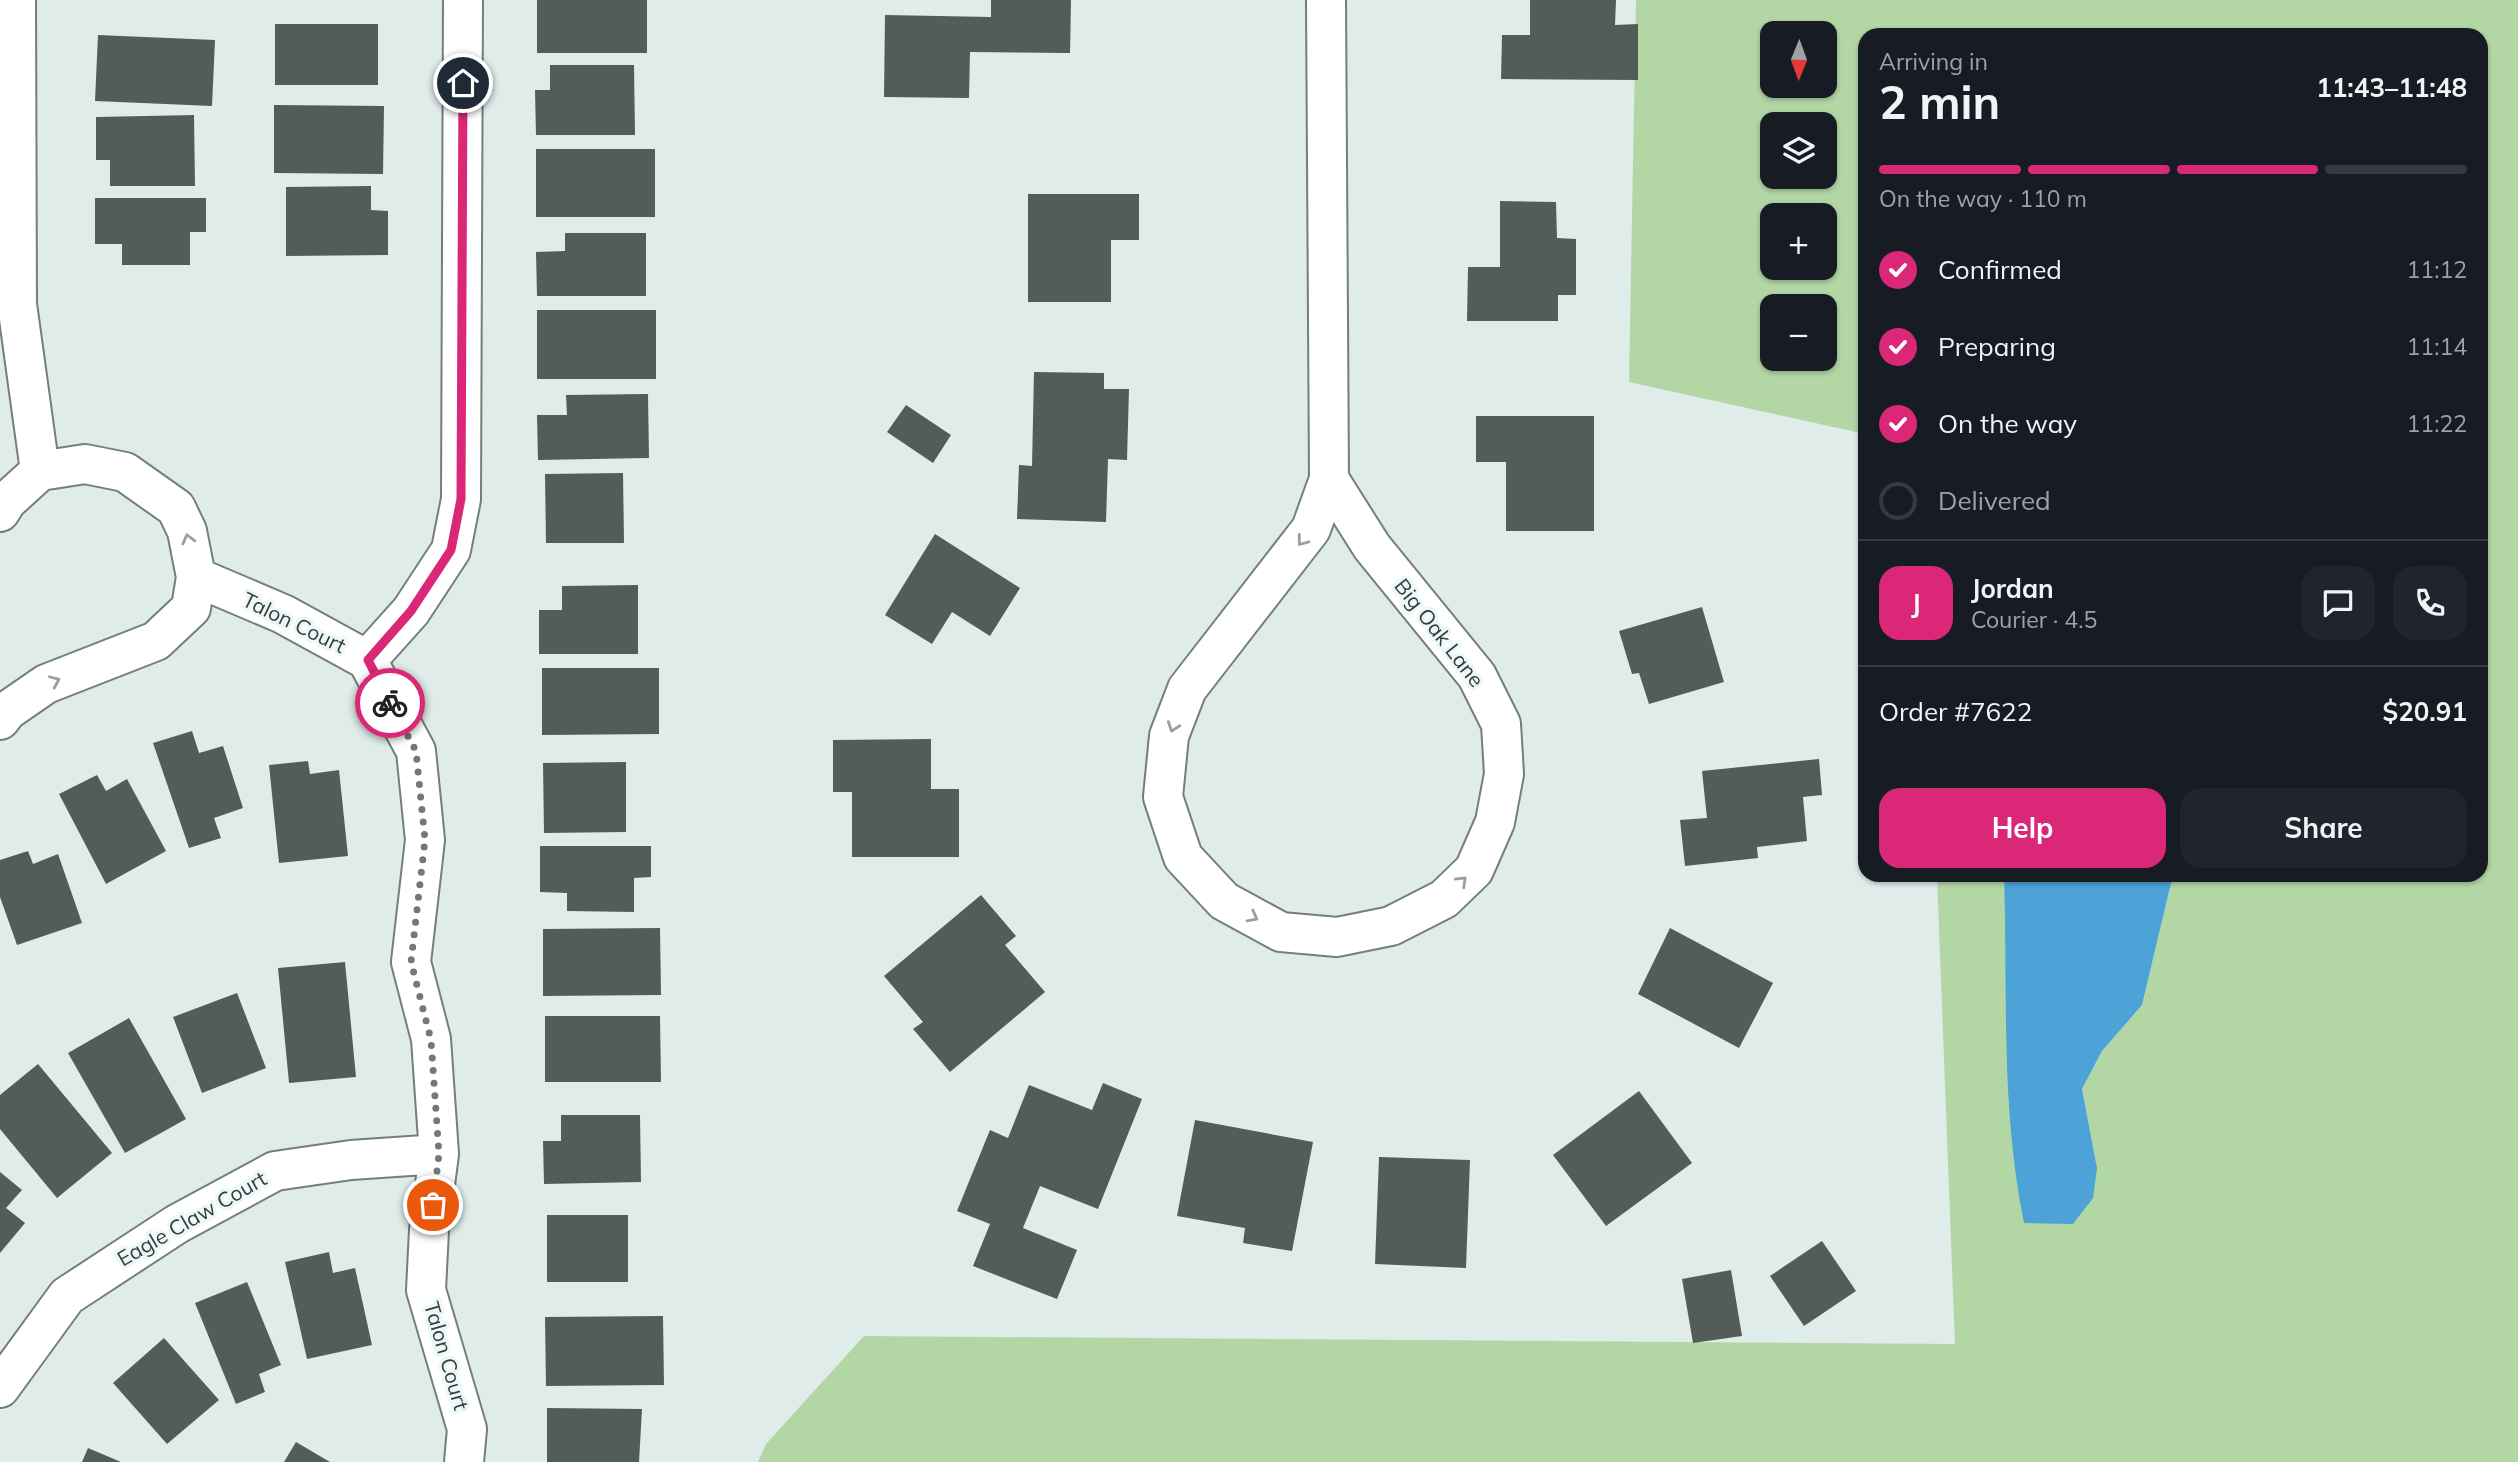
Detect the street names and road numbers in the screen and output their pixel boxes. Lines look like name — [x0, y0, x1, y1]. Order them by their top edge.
street label: Big Oak Lane — [1389, 573, 1490, 692]
street label: Talon Court — [239, 586, 350, 658]
street label: Eagle Claw Court — [112, 1165, 271, 1271]
street label: Talon Court — [419, 1298, 475, 1413]

